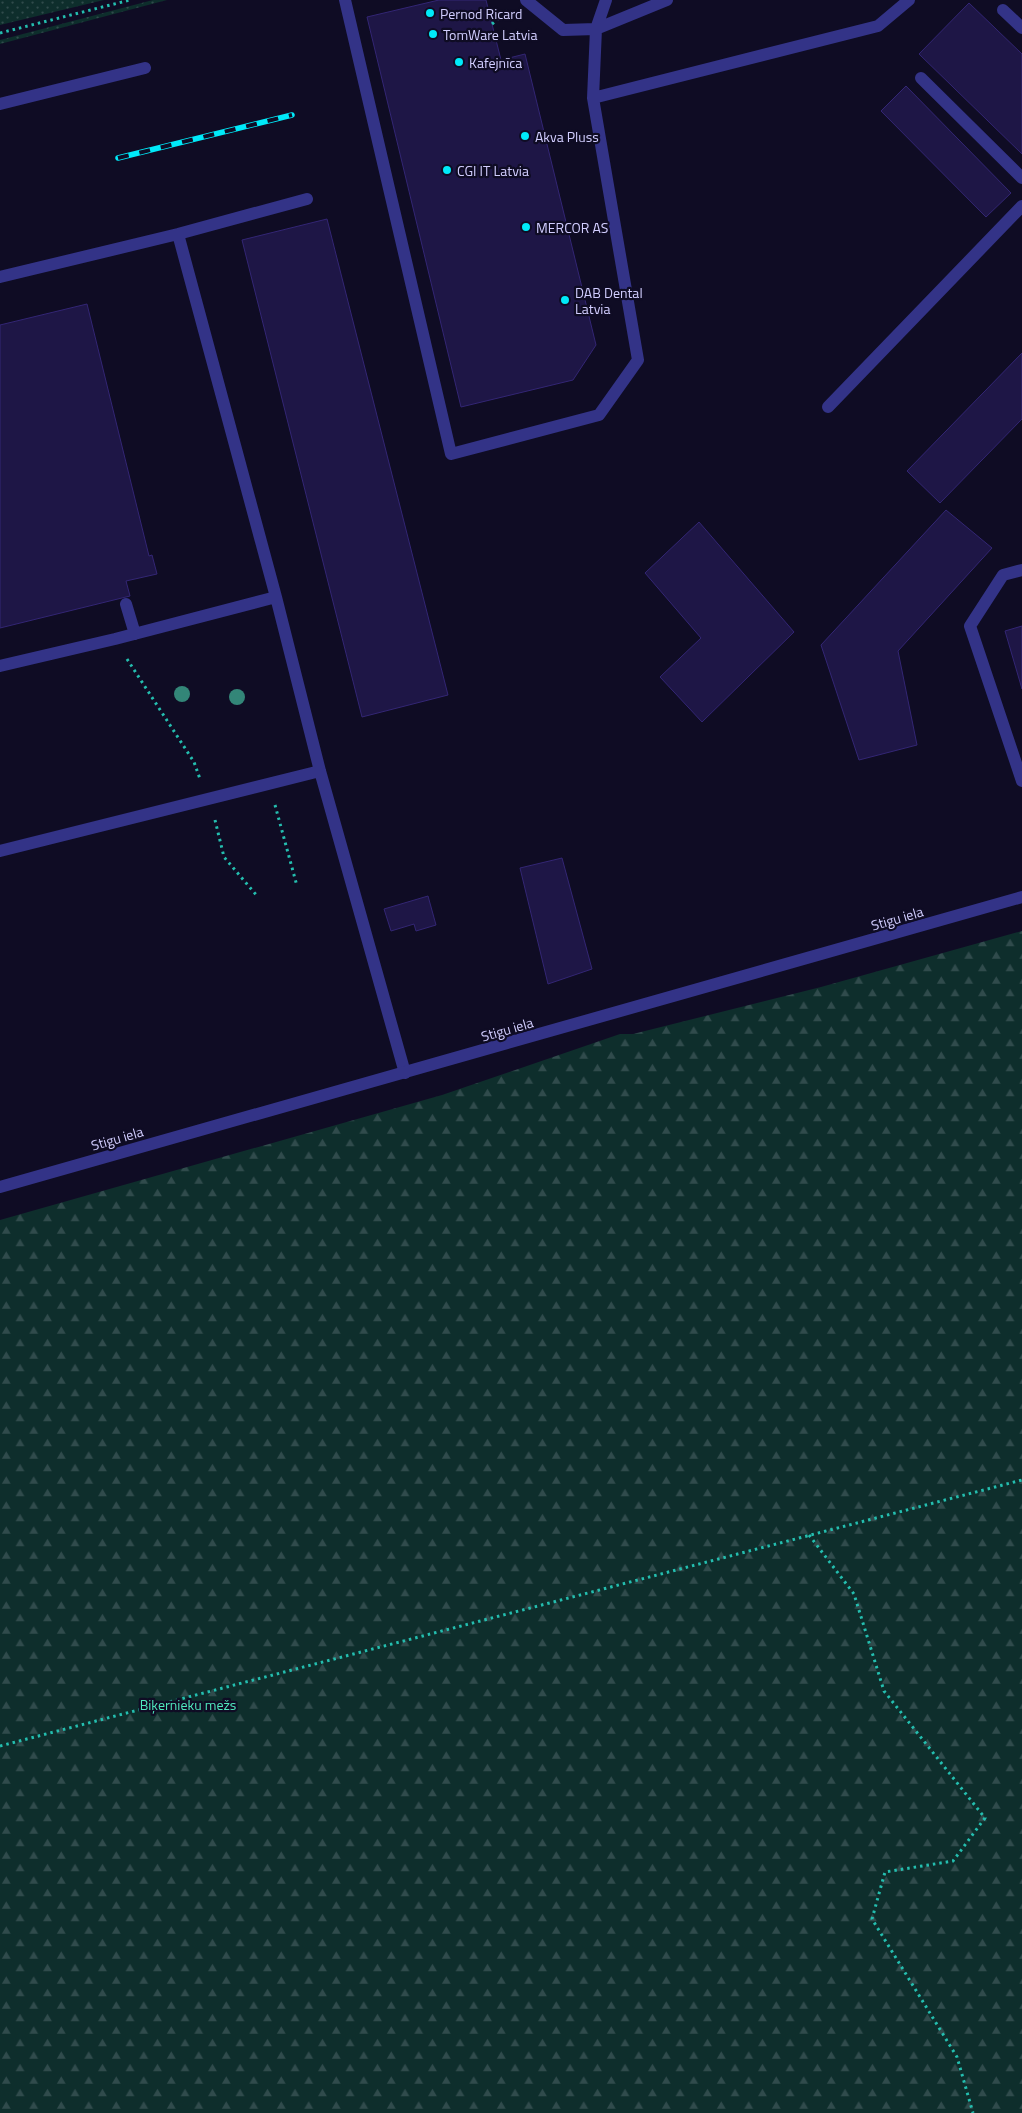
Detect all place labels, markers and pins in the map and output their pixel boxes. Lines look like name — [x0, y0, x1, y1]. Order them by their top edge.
place label: Pernod Ricard — [440, 3, 522, 24]
marker: Pernod Ricard — [424, 7, 436, 19]
place label: TomWare Latvia — [443, 24, 537, 45]
marker: TomWare Latvia — [427, 28, 439, 40]
place label: Kafejnīca — [469, 52, 522, 73]
marker: Kafejnīca — [453, 56, 465, 68]
place label: Akva Pluss — [535, 126, 599, 147]
marker: Akva Pluss — [519, 130, 531, 142]
place label: CGI IT Latvia — [457, 160, 529, 181]
marker: CGI IT Latvia — [441, 164, 453, 176]
place label: MERCOR AS — [536, 217, 608, 238]
marker: MERCOR AS — [520, 221, 532, 233]
place label: DAB Dental Latvia — [575, 282, 643, 319]
marker: DAB Dental Latvia — [559, 294, 571, 306]

